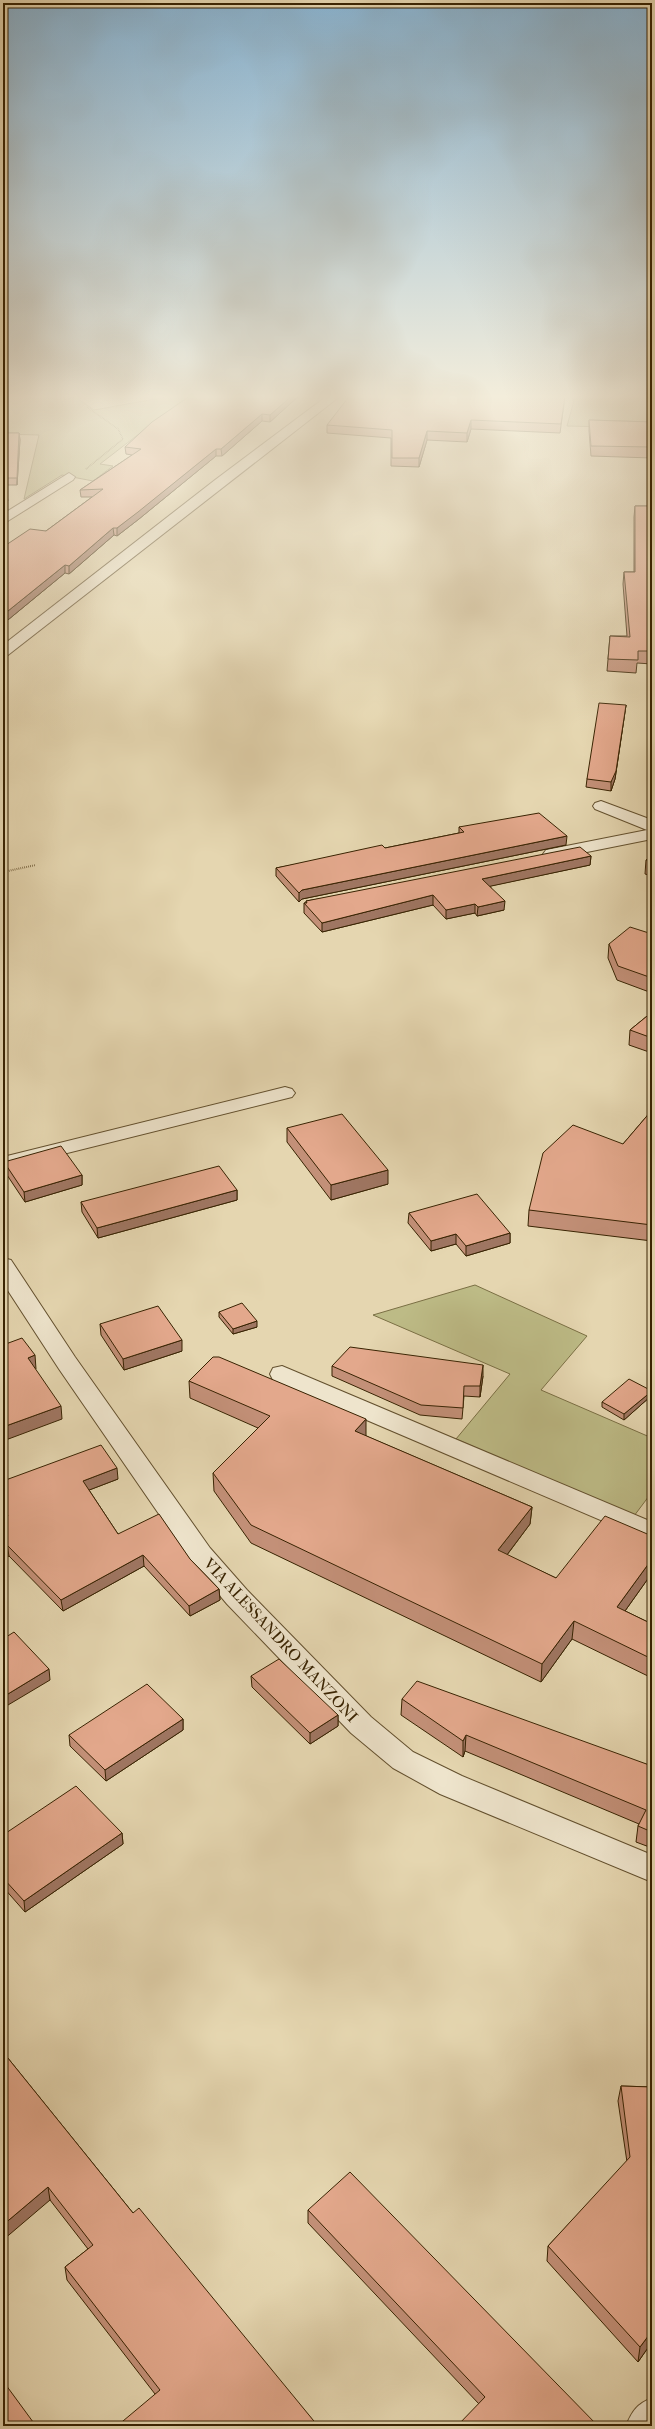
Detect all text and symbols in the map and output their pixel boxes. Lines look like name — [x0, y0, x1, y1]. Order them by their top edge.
street label: VIA ALESSANDRO MANZONI — [199, 1553, 362, 1726]

